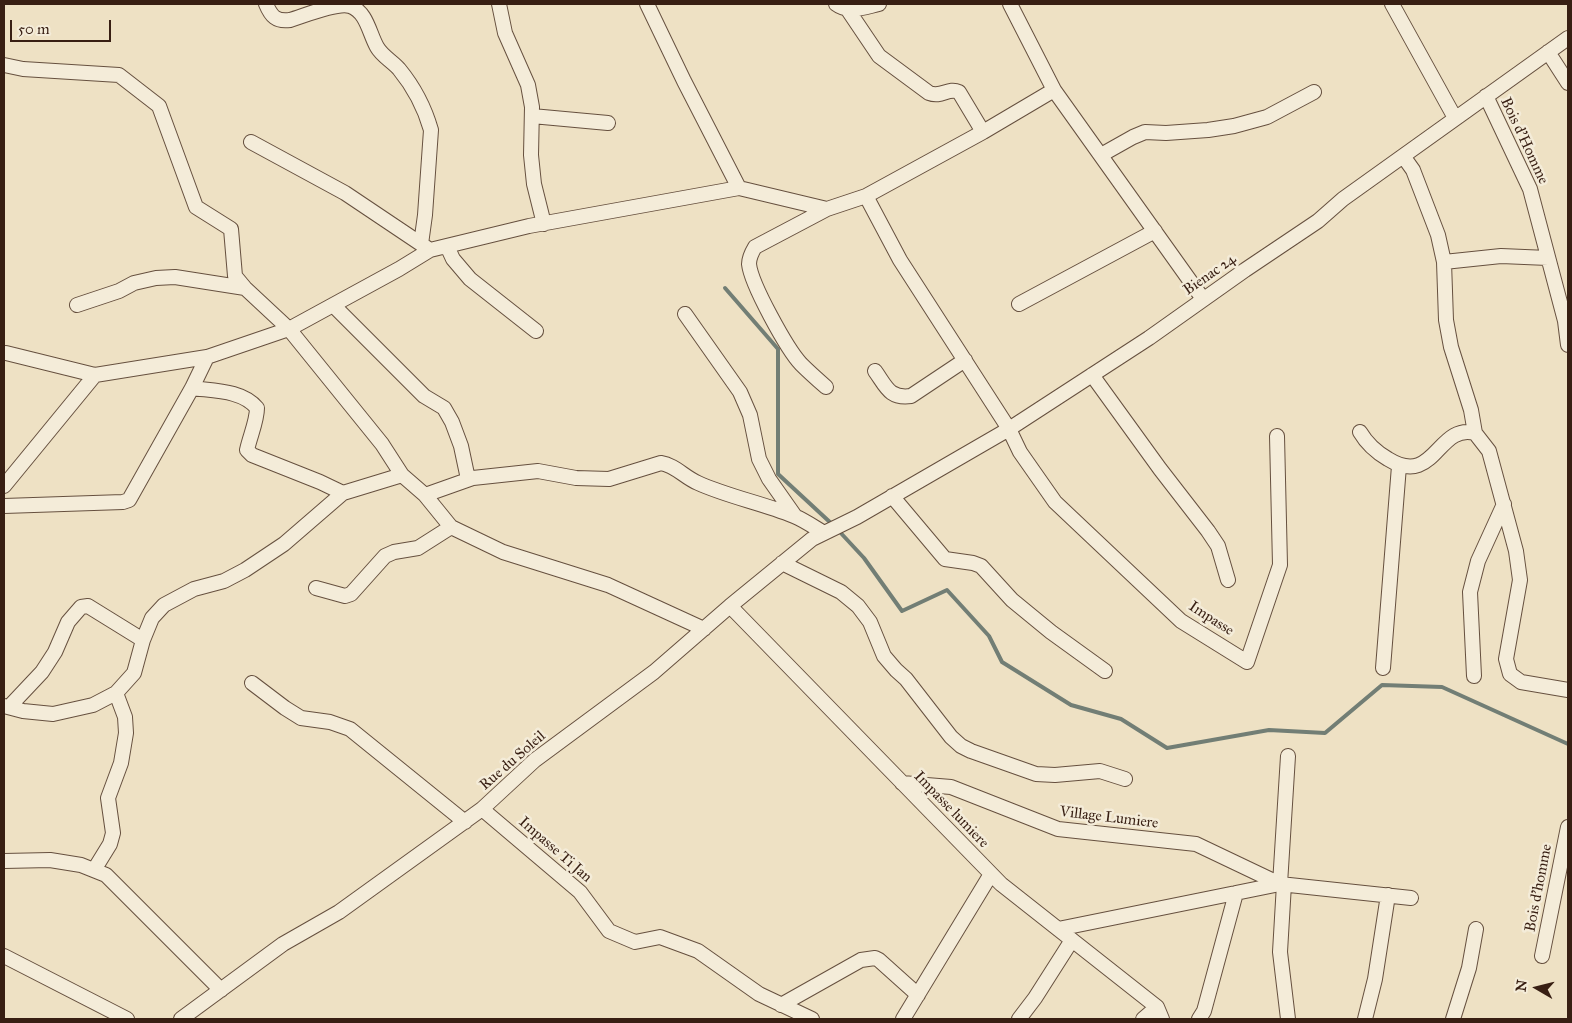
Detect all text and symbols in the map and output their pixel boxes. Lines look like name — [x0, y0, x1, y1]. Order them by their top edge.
scale bar — [12, 10, 114, 42]
text: 50 m — [18, 20, 50, 38]
street label: Bois d'Homme — [1496, 95, 1552, 187]
street label: Bienac 24 — [1180, 250, 1240, 300]
street label: Impasse — [1185, 598, 1237, 640]
street label: Rue du Soleil — [476, 728, 550, 794]
street label: Impasse lumiere — [910, 768, 992, 852]
street label: Village Lumiere — [1059, 803, 1159, 833]
street label: Impasse Ti Jan — [515, 813, 595, 887]
street label: Bois d'homme — [1522, 843, 1556, 933]
north arrow — [1512, 963, 1562, 1013]
text: N — [1512, 979, 1531, 993]

